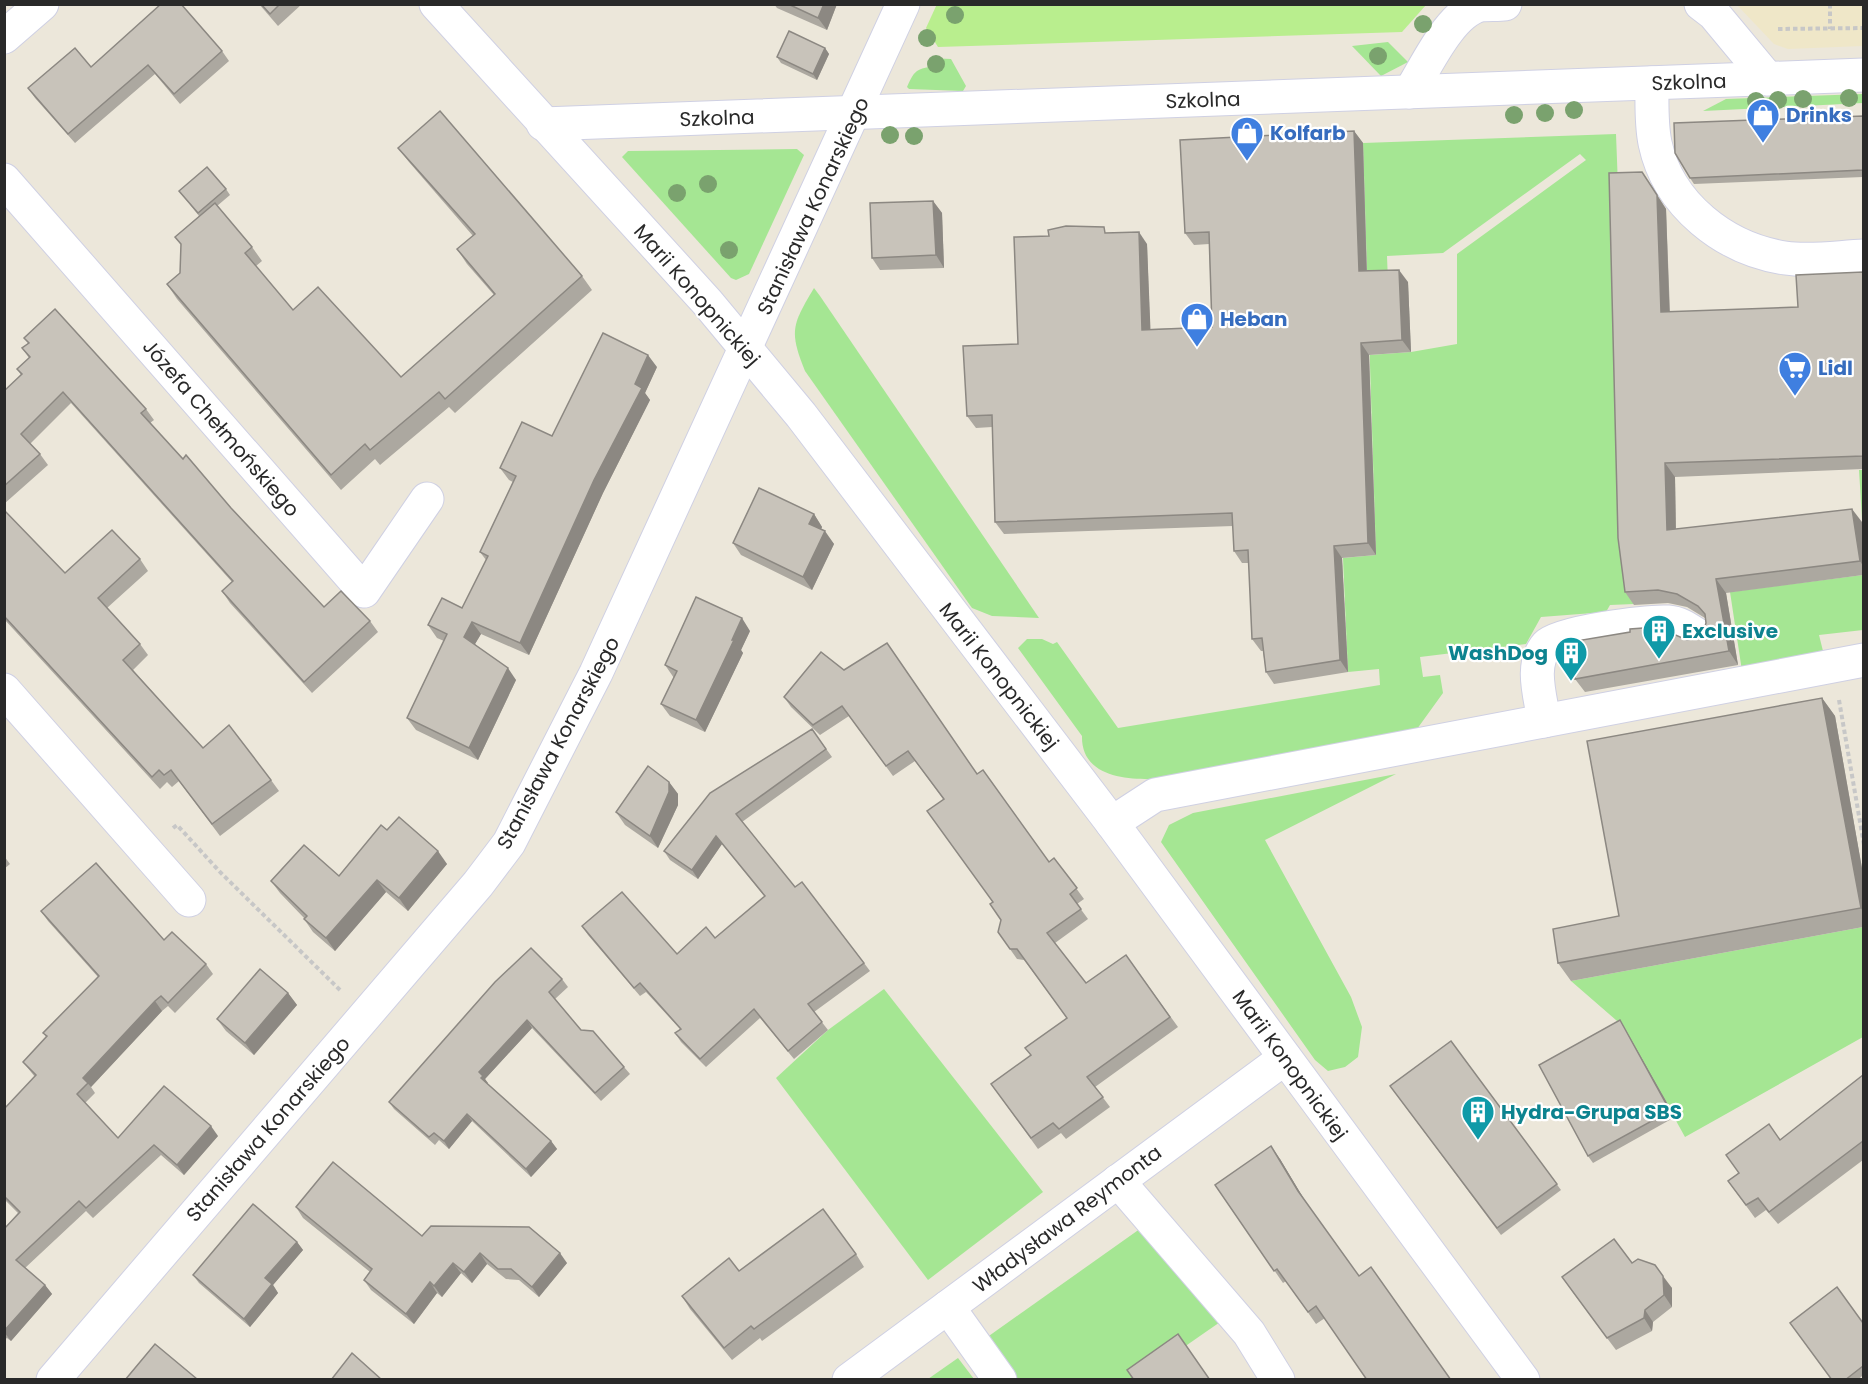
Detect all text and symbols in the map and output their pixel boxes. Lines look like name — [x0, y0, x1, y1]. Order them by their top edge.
street label: Szkolna — [1651, 67, 1727, 97]
street label: Szkolna — [1165, 85, 1241, 115]
street label: Stanisława Konarskiego — [750, 92, 876, 320]
shop icon: Drinks — [1745, 97, 1781, 144]
place label: Drinks — [1786, 101, 1852, 129]
street label: Szkolna — [679, 103, 755, 133]
shop icon: Kolfarb — [1229, 115, 1265, 162]
place label: Kolfarb — [1270, 119, 1346, 147]
street label: Marii Konopnickiej — [627, 218, 767, 372]
shop icon: Heban — [1179, 301, 1215, 348]
place label: Heban — [1220, 305, 1288, 333]
street label: Józefa Chełmońskiego — [136, 333, 306, 523]
supermarket icon: Lidl — [1777, 350, 1813, 397]
place label: Lidl — [1818, 354, 1853, 382]
street label: Marii Konopnickiej — [933, 597, 1065, 755]
building icon: Exclusive — [1641, 613, 1677, 660]
place label: Exclusive — [1682, 617, 1778, 645]
street label: Stanisława Konarskiego — [490, 632, 626, 854]
building icon: WashDog — [1553, 635, 1589, 682]
place label: WashDog — [1448, 639, 1548, 667]
street label: Marii Konopnickiej — [1226, 984, 1354, 1146]
street label: Stanisława Konarskiego — [180, 1030, 356, 1228]
building icon: Hydra-Grupa SBS — [1460, 1094, 1496, 1141]
place label: Hydra-Grupa SBS — [1501, 1098, 1682, 1126]
street label: Władysława Reymonta — [967, 1139, 1167, 1299]

